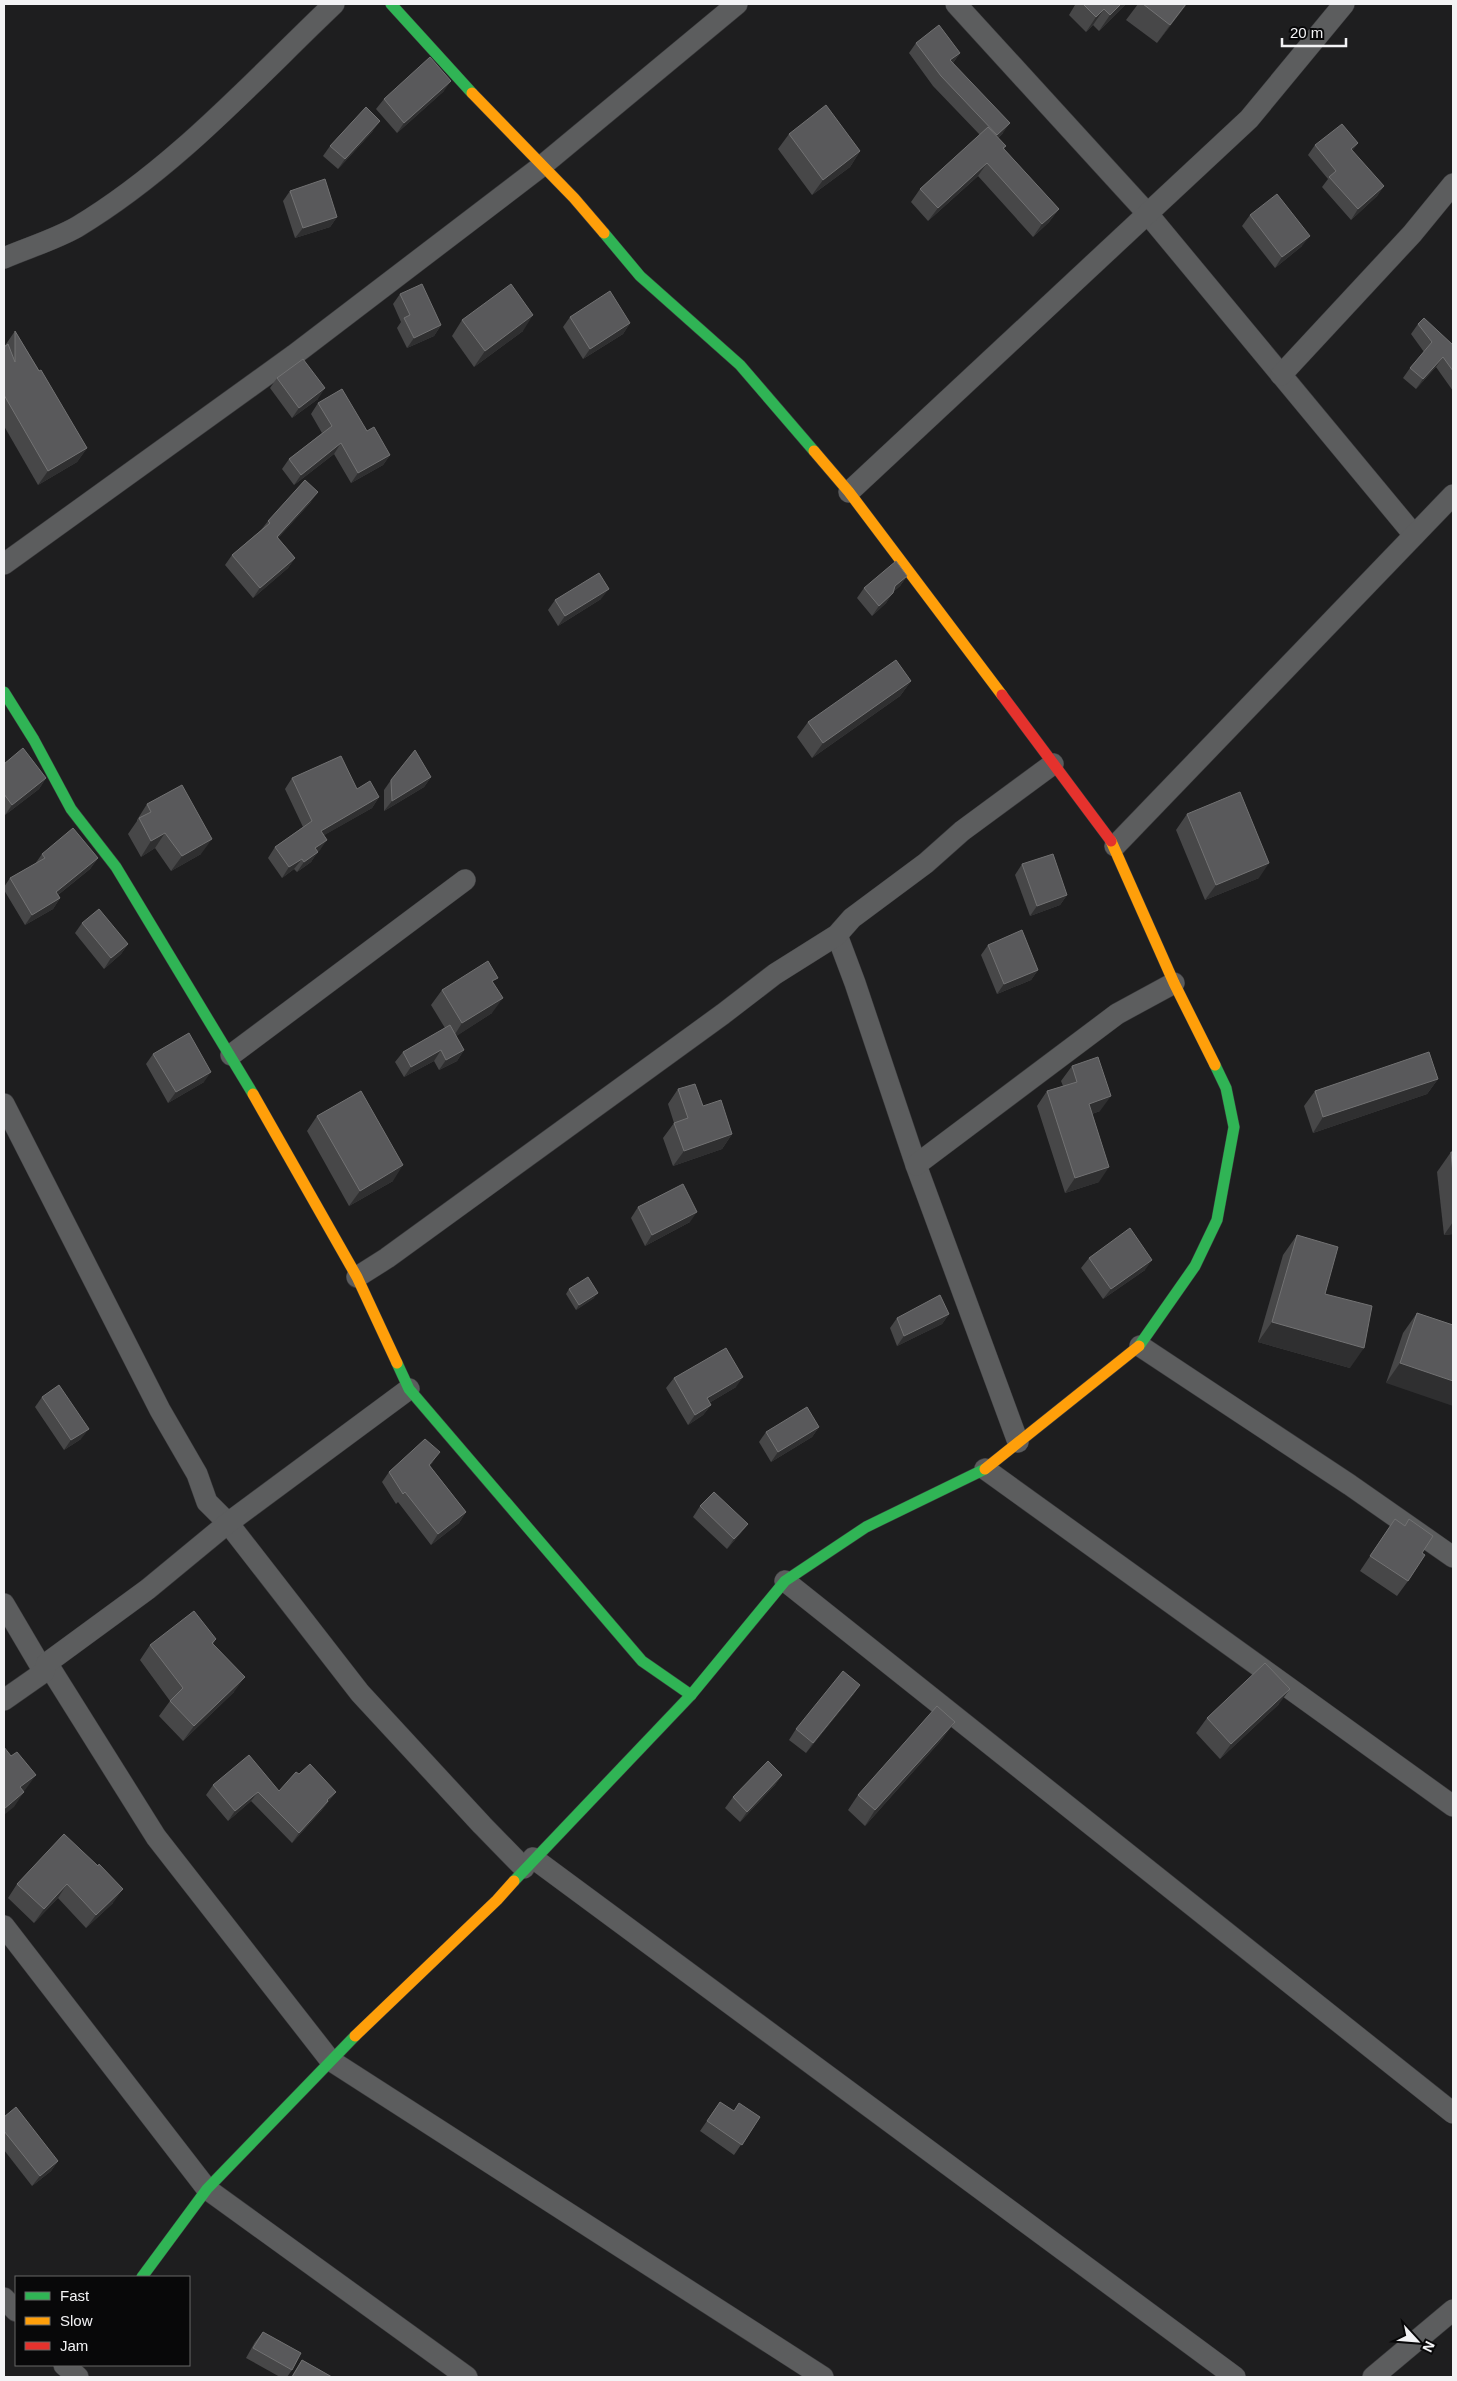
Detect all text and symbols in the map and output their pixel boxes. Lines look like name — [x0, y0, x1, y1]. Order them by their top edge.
scale bar — [1282, 15, 1346, 47]
text: 20 m — [1290, 24, 1323, 41]
legend — [15, 2276, 190, 2366]
text: Fast — [60, 2287, 90, 2304]
text: Slow — [60, 2312, 93, 2329]
north arrow — [1392, 2316, 1442, 2366]
text: Jam — [60, 2337, 88, 2354]
text: N — [1419, 2339, 1438, 2355]

